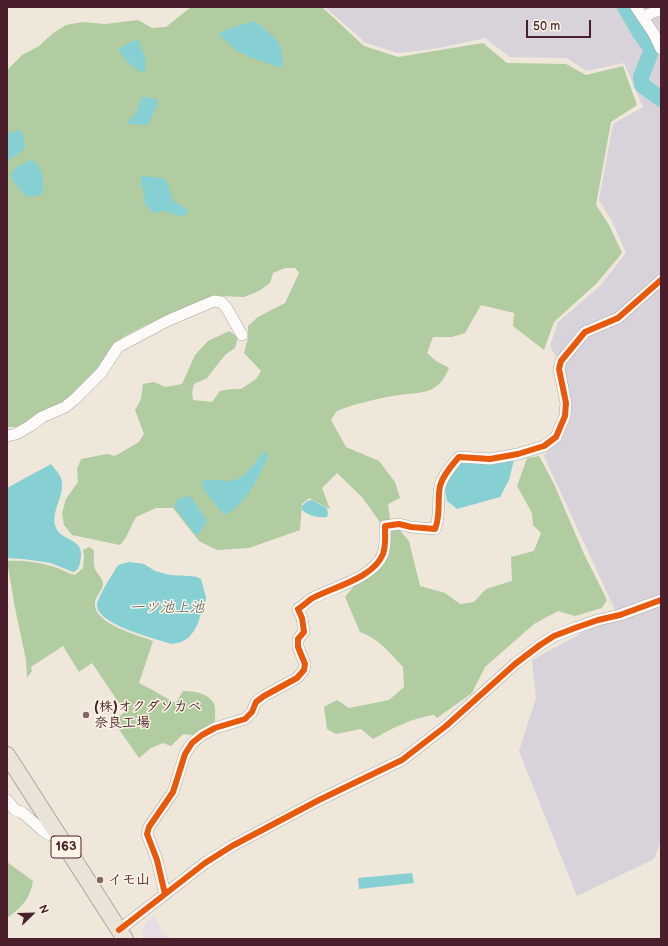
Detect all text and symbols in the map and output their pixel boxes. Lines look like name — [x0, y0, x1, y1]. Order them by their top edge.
scale bar — [528, 12, 593, 38]
text: 50 m — [533, 19, 560, 34]
water label: 一ツ池上池 — [130, 599, 204, 617]
place label: (株)オクダソカベ 奈良工場 — [94, 699, 202, 732]
marker: (株)オクダソカベ 奈良工場 — [81, 710, 91, 720]
road number: 163 — [51, 836, 81, 858]
place label: イモ山 — [108, 872, 150, 888]
marker: イモ山 — [95, 875, 105, 885]
north arrow — [12, 894, 52, 934]
text: N — [36, 903, 51, 915]

